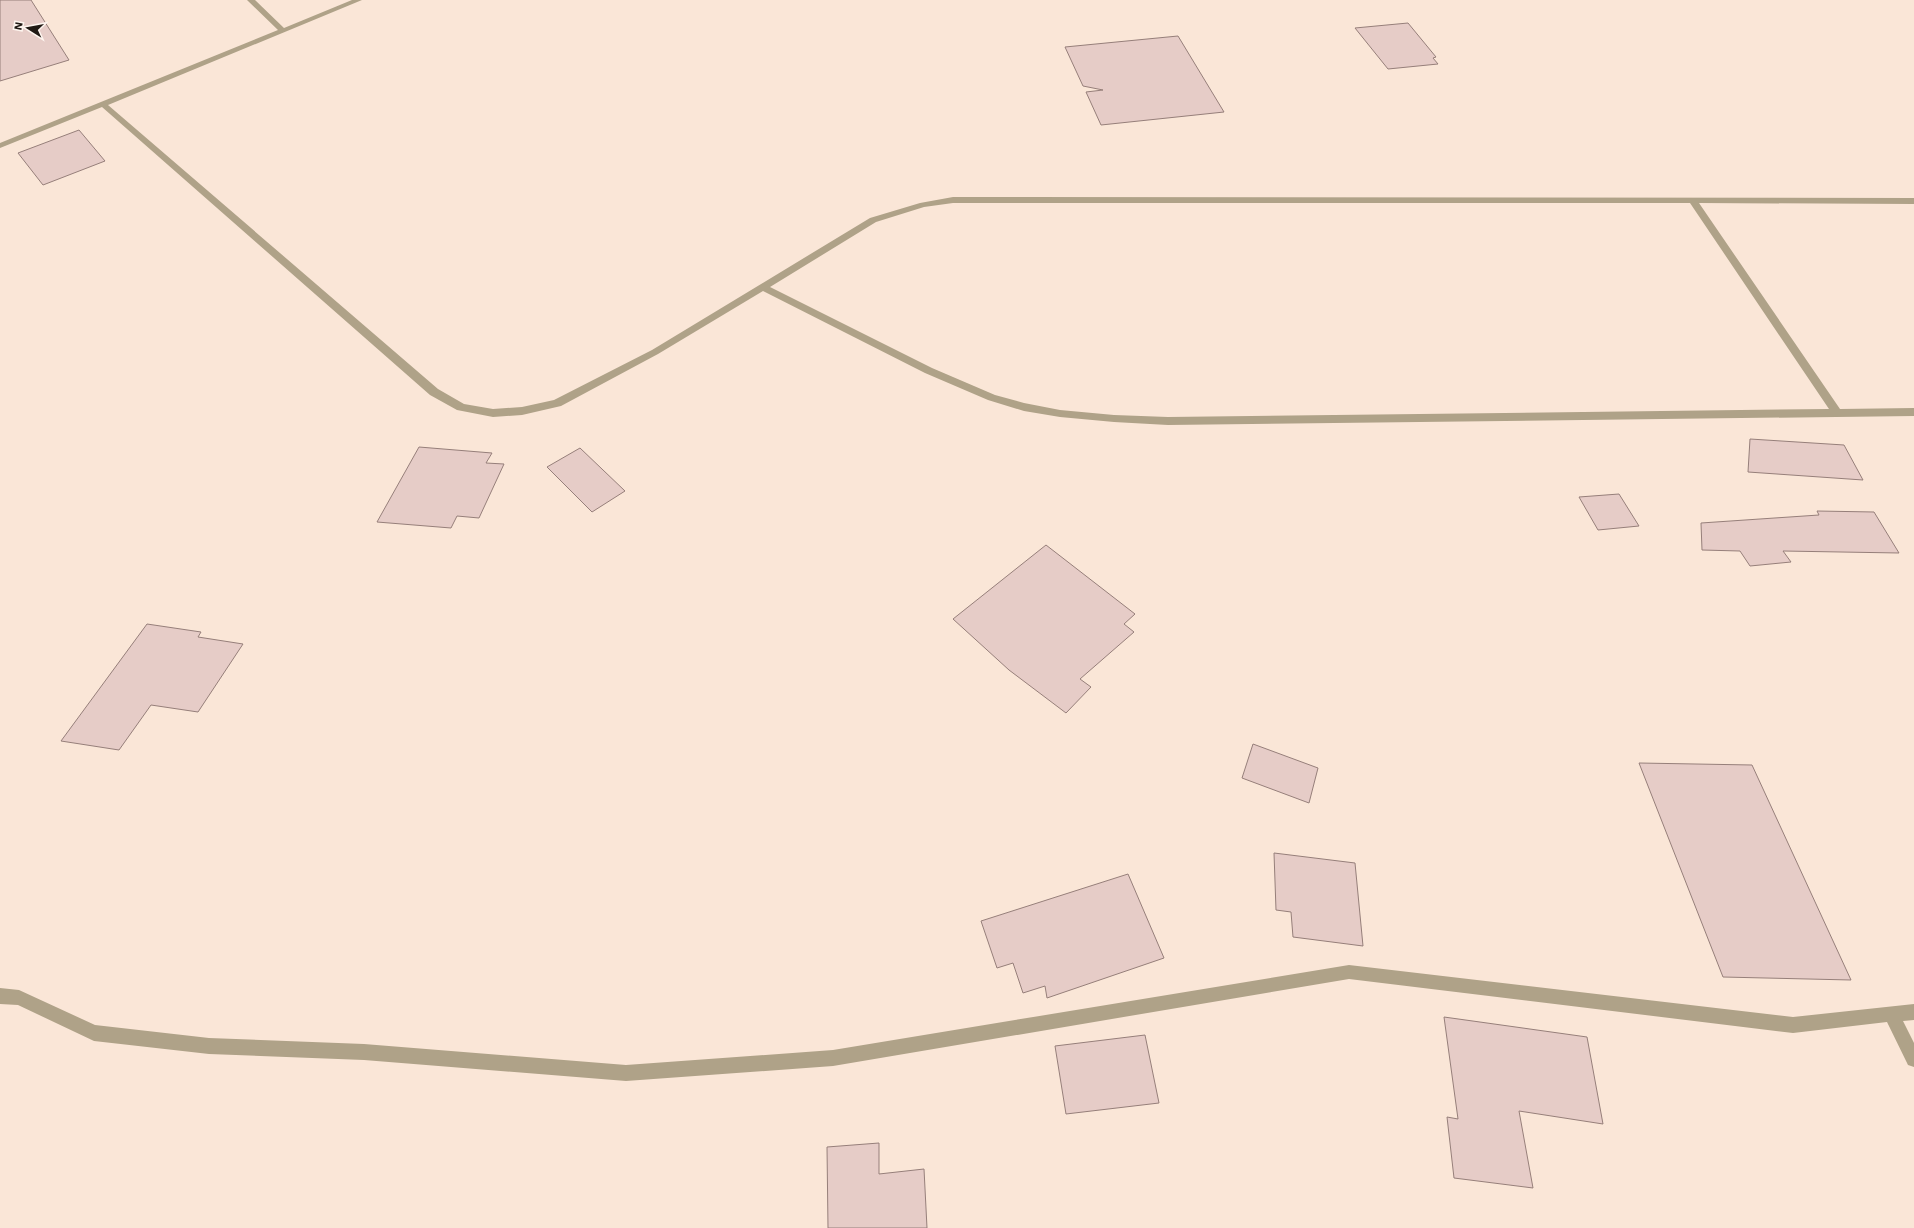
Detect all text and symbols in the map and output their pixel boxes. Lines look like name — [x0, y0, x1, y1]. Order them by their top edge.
north arrow — [8, 8, 48, 48]
text: N — [12, 21, 26, 31]

